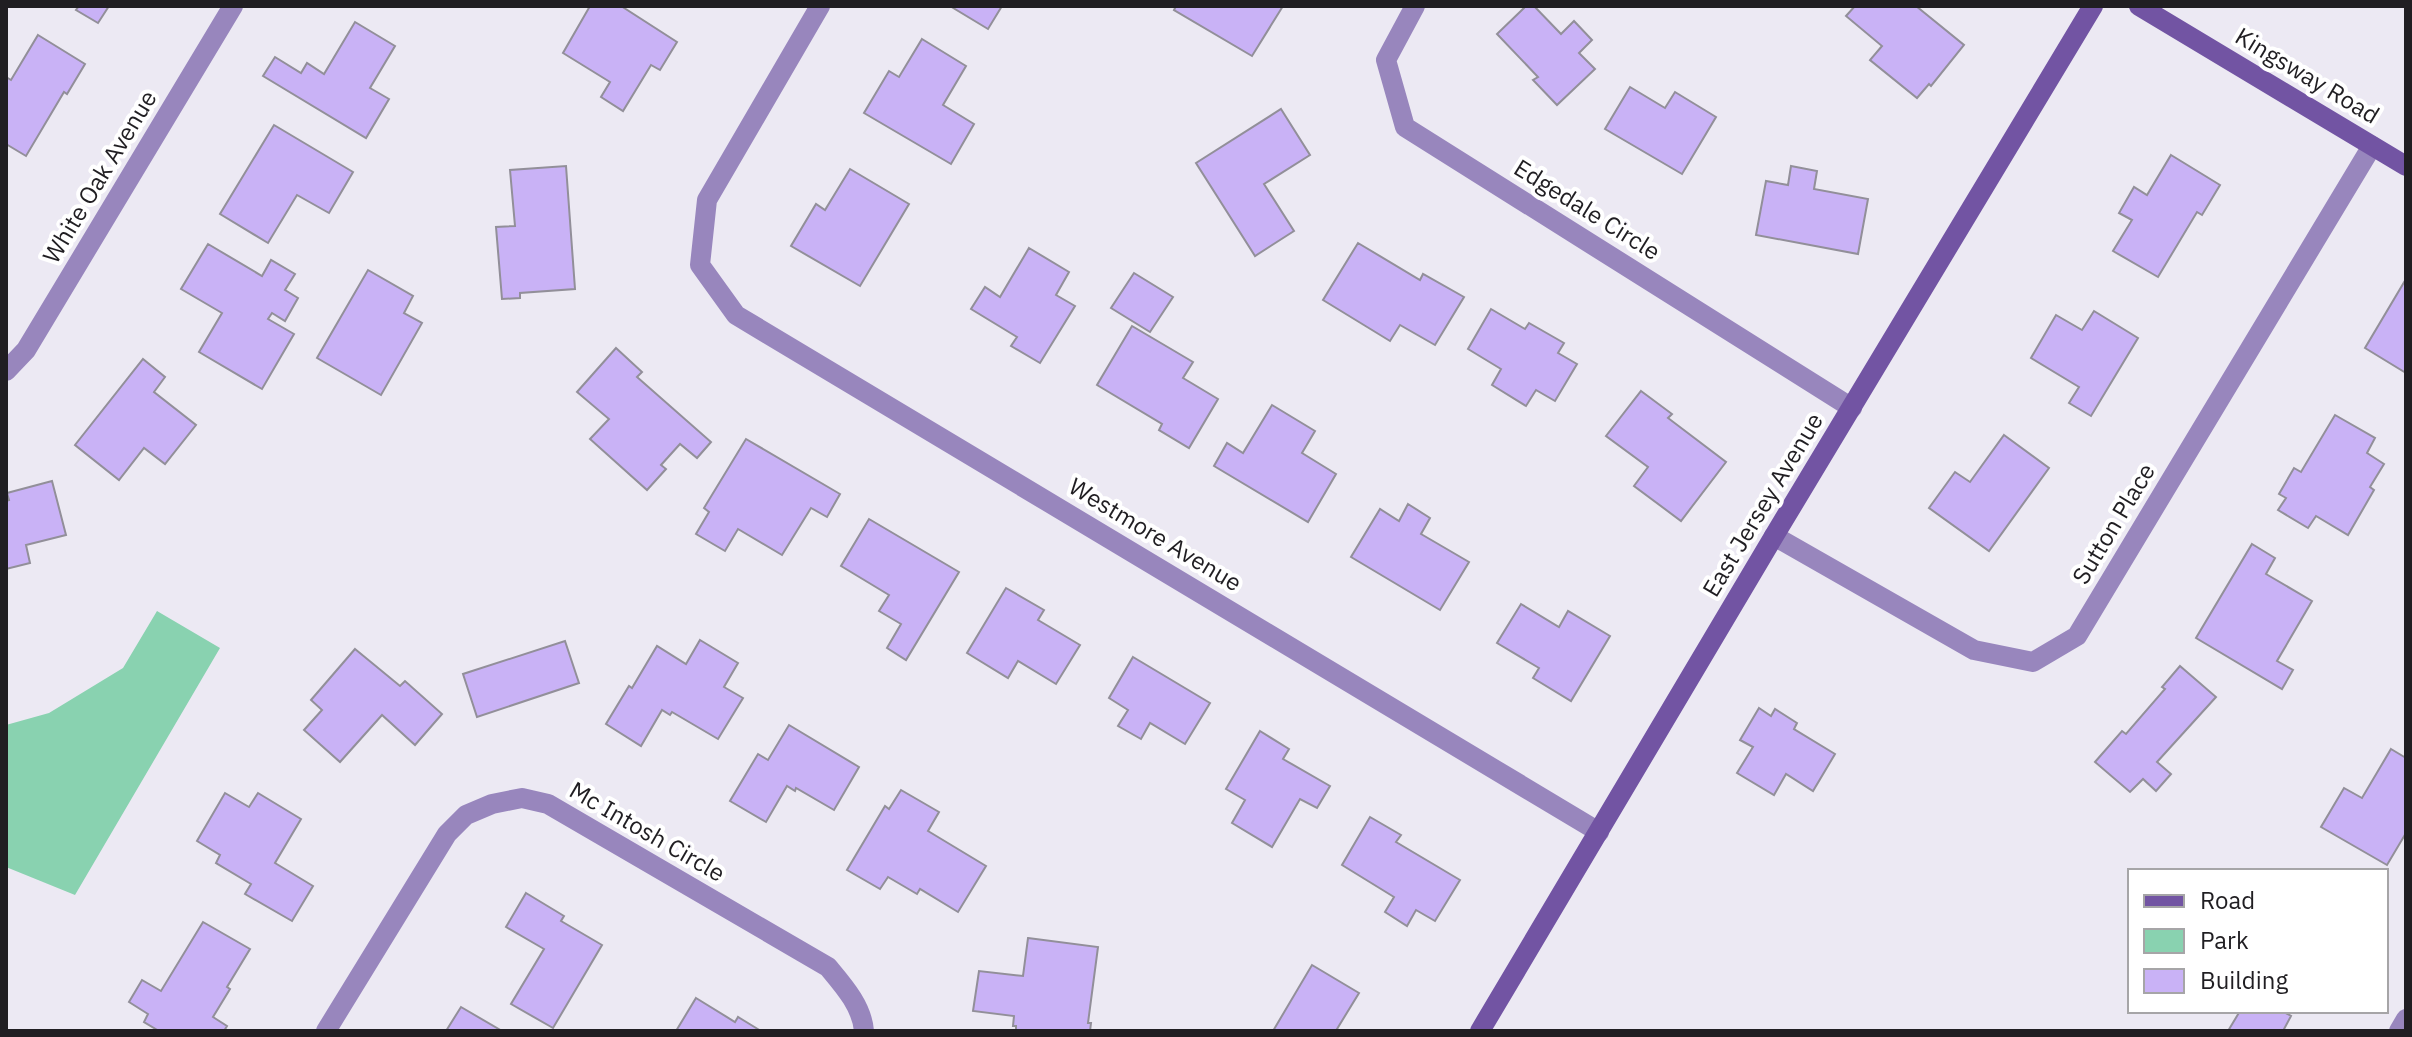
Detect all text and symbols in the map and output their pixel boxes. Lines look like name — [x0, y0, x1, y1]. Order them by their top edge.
street label: Kingsway Road — [2230, 20, 2386, 131]
street label: White Oak Avenue — [35, 84, 163, 269]
street label: Edgedale Circle — [1508, 151, 1667, 267]
street label: East Jersey Avenue — [1695, 407, 1830, 602]
street label: Sutton Place — [2064, 457, 2162, 590]
street label: Westmore Avenue — [1063, 470, 1248, 598]
street label: Mc Intosh Circle — [564, 774, 731, 889]
legend — [2128, 869, 2388, 1013]
text: Road — [2200, 884, 2255, 916]
text: Park — [2200, 924, 2249, 956]
text: Building — [2200, 964, 2288, 996]

